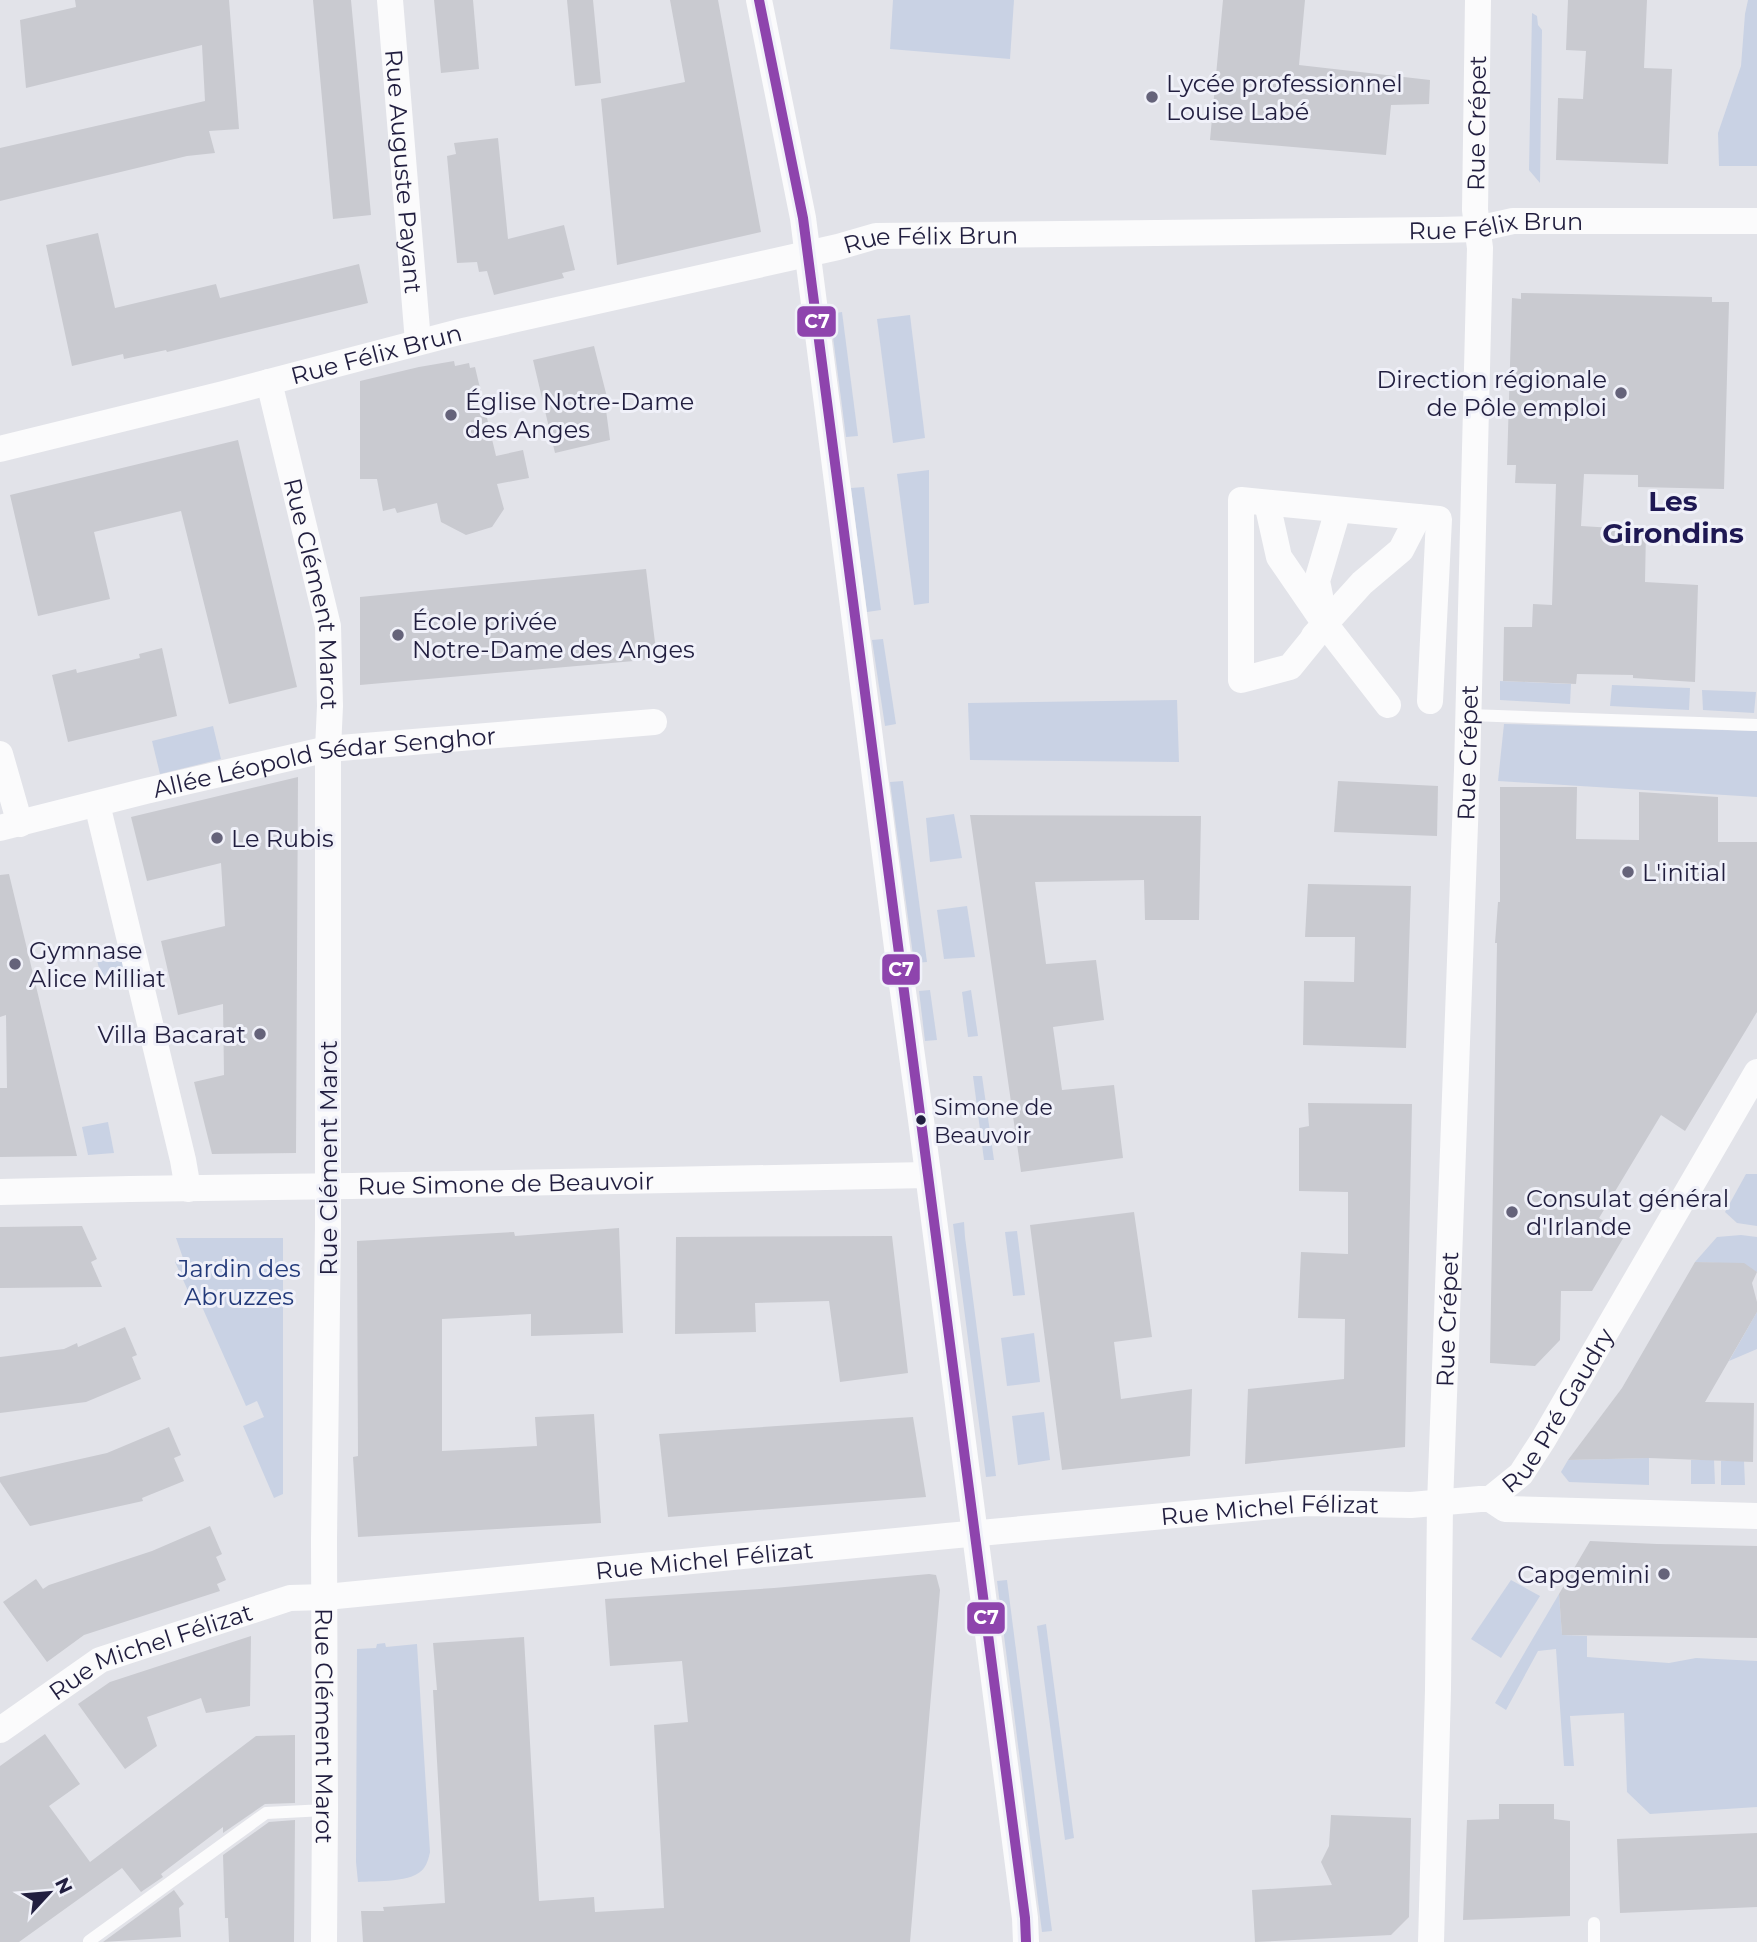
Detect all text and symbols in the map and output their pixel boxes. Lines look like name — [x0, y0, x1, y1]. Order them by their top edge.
street label: Rue Auguste Payant — [380, 48, 429, 295]
street label: Rue Crépet — [1461, 55, 1492, 191]
place label: Lycée professionnel Louise Labé — [1166, 69, 1403, 126]
marker: Lycée professionnel Louise Labé — [1144, 89, 1160, 105]
street label: Rue Félix Brun — [1408, 206, 1583, 245]
street label: Rue Félix Brun — [840, 220, 1018, 259]
line badge: C7 — [796, 305, 837, 338]
text: C7 — [804, 310, 830, 333]
street label: Rue Félix Brun — [287, 317, 465, 390]
place label: Direction régionale de Pôle emploi — [1376, 365, 1607, 422]
marker: Direction régionale de Pôle emploi — [1613, 385, 1629, 401]
place label: Église Notre-Dame des Anges — [465, 387, 694, 444]
marker: Église Notre-Dame des Anges — [443, 407, 459, 423]
street label: Rue Clément Marot — [278, 475, 345, 710]
district label: Les Girondins — [1602, 484, 1744, 550]
place label: École privée Notre-Dame des Anges — [412, 607, 695, 664]
marker: École privée Notre-Dame des Anges — [390, 627, 406, 643]
street label: Rue Crépet — [1451, 684, 1484, 821]
street label: Allée Léopold Sédar Senghor — [150, 721, 497, 803]
place label: Le Rubis — [231, 824, 334, 853]
marker: Le Rubis — [209, 830, 225, 846]
place label: L'initial — [1642, 858, 1727, 887]
marker: L'initial — [1620, 864, 1636, 880]
place label: Gymnase Alice Milliat — [29, 936, 166, 993]
line badge: C7 — [881, 953, 921, 986]
marker: Gymnase Alice Milliat — [7, 956, 23, 972]
text: C7 — [888, 958, 914, 981]
place label: Villa Bacarat — [97, 1020, 246, 1049]
marker: Villa Bacarat — [252, 1026, 268, 1042]
street label: Rue Clément Marot — [314, 1040, 343, 1276]
place label: Simone de Beauvoir — [934, 1094, 1053, 1149]
marker: Simone de Beauvoir — [914, 1113, 928, 1127]
street label: Rue Simone de Beauvoir — [357, 1166, 654, 1200]
place label: Consulat général d'Irlande — [1526, 1184, 1729, 1241]
marker: Consulat général d'Irlande — [1504, 1204, 1520, 1220]
street label: Rue Crépet — [1430, 1251, 1464, 1388]
park label: Jardin des Abruzzes — [176, 1254, 301, 1311]
street label: Rue Pré Gaudry — [1496, 1323, 1620, 1498]
street label: Rue Michel Félizat — [1159, 1488, 1380, 1531]
street label: Rue Michel Félizat — [594, 1535, 815, 1585]
place label: Capgemini — [1517, 1560, 1650, 1589]
marker: Capgemini — [1656, 1566, 1672, 1582]
street label: Rue Michel Félizat — [43, 1597, 256, 1706]
line badge: C7 — [966, 1601, 1006, 1635]
text: C7 — [973, 1606, 999, 1629]
street label: Rue Clément Marot — [310, 1608, 340, 1844]
north arrow — [14, 1858, 84, 1928]
text: N — [50, 1874, 78, 1898]

